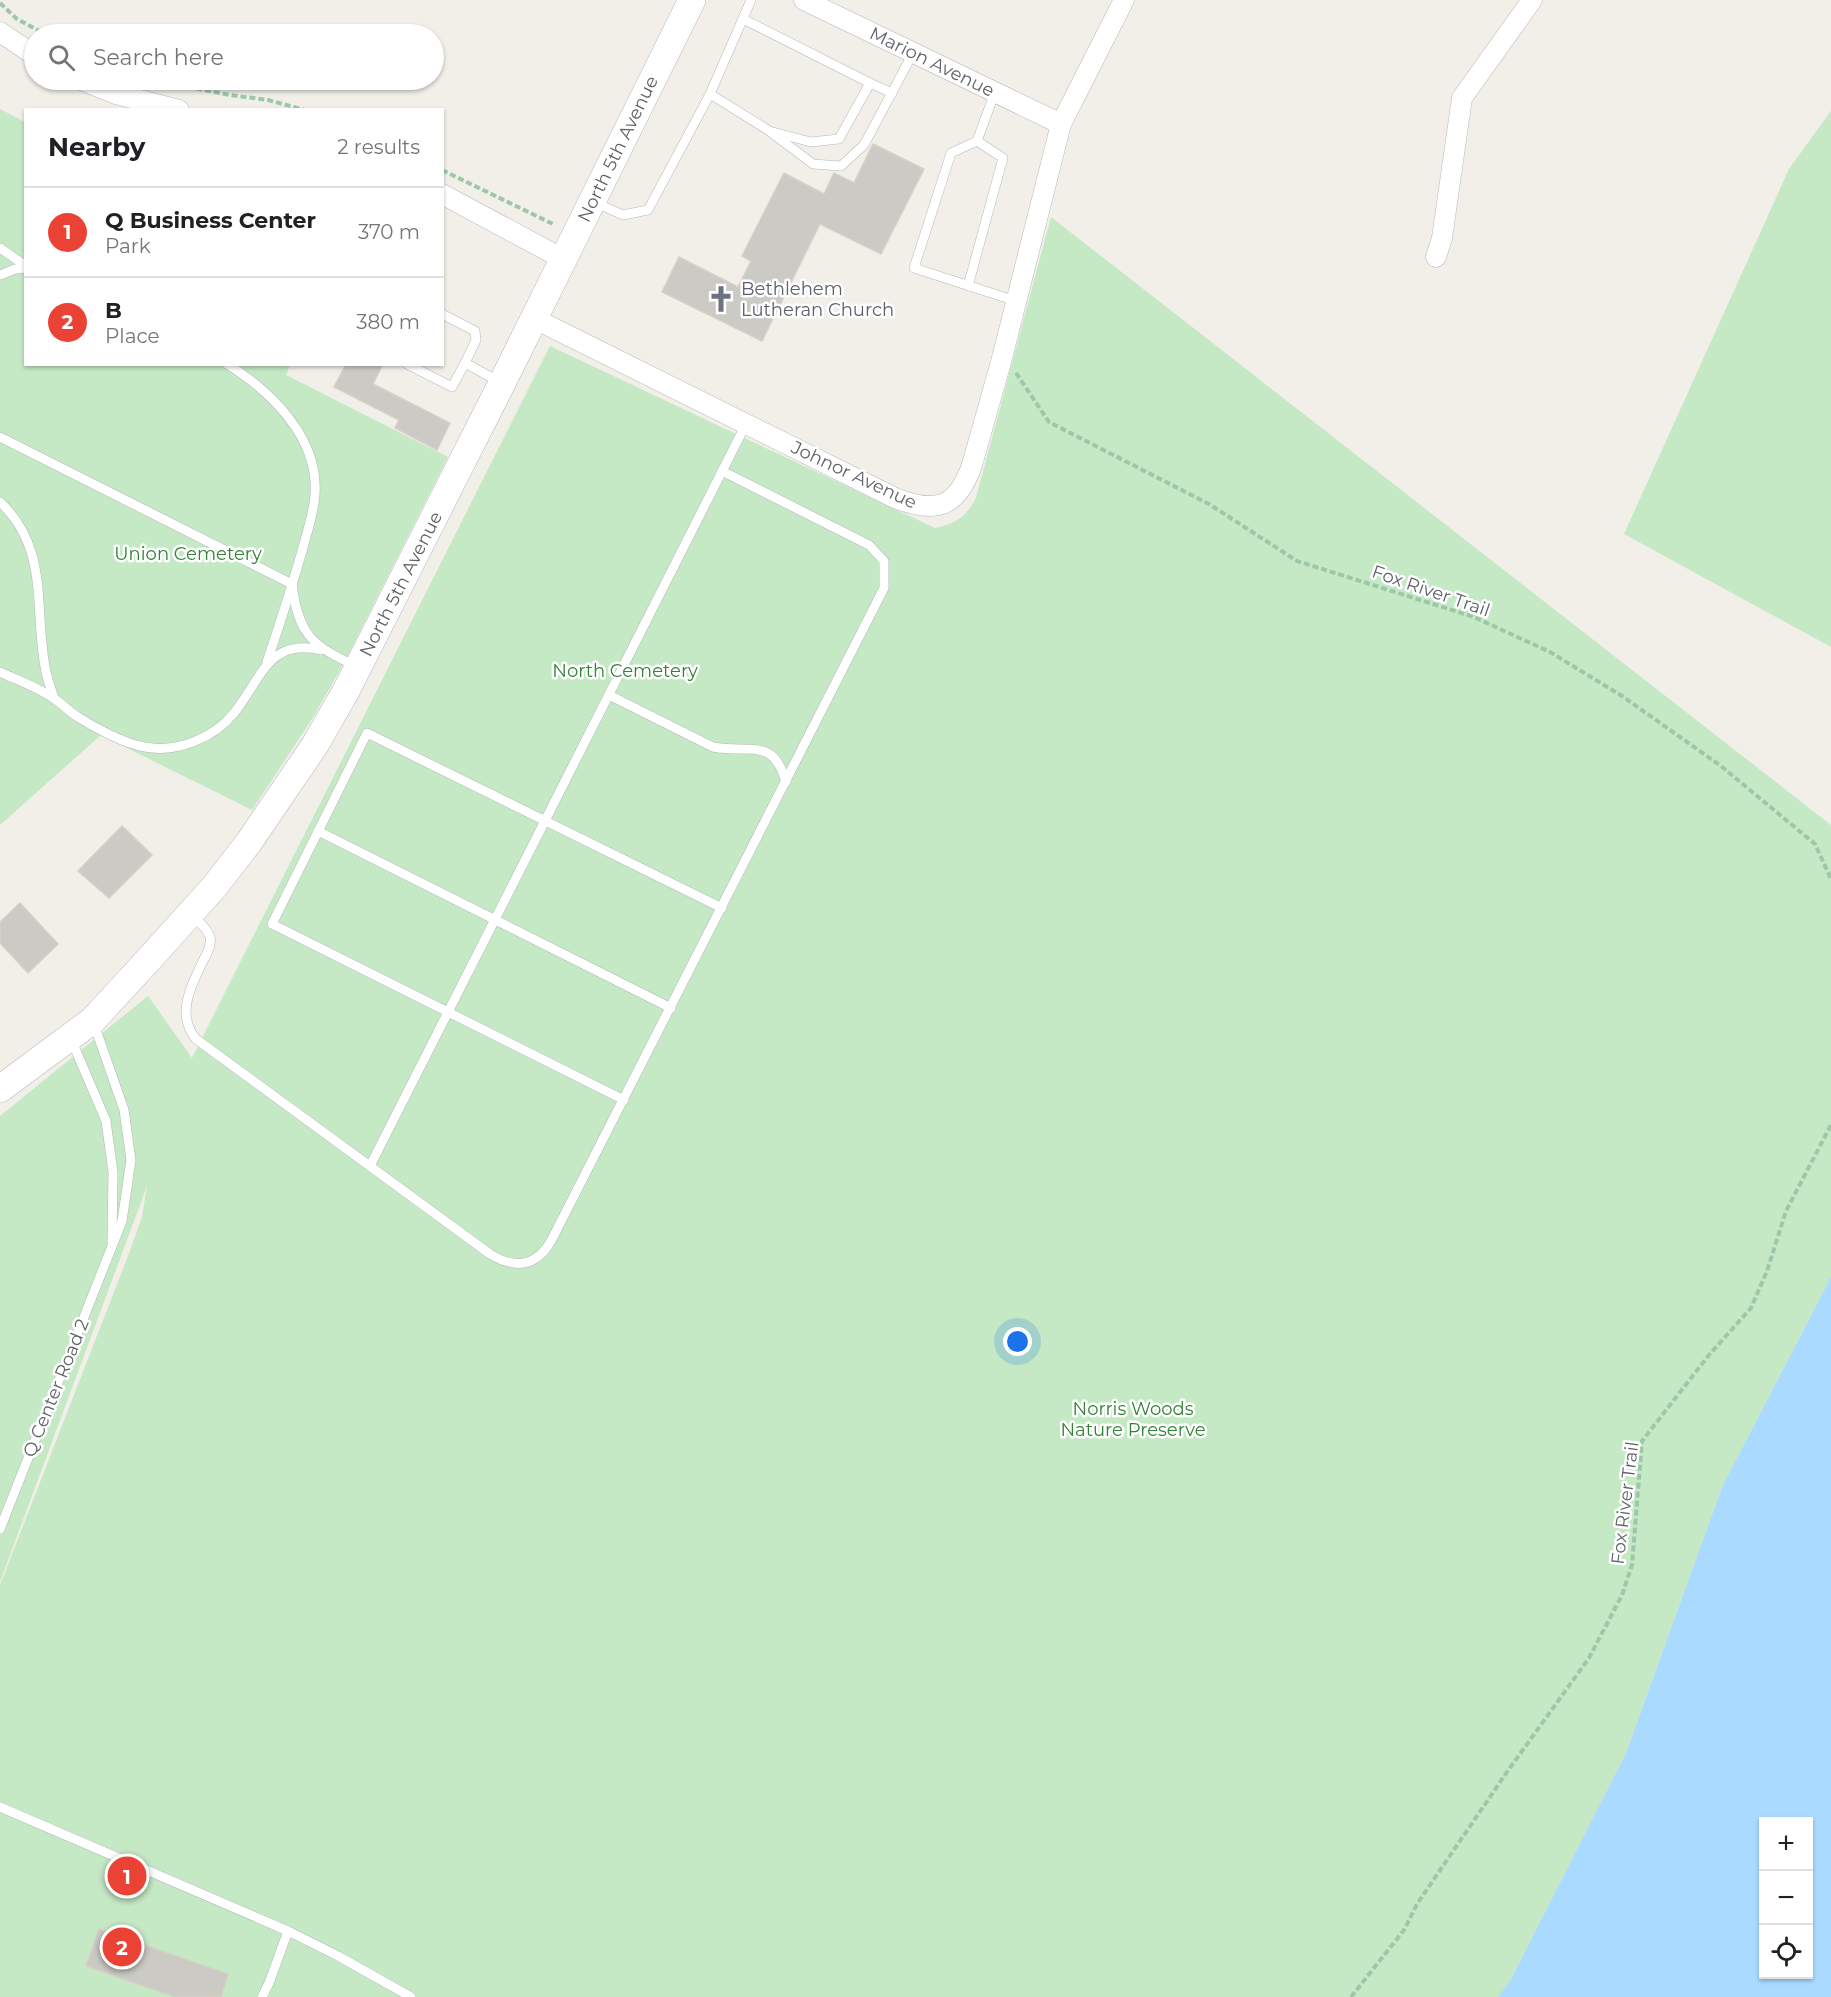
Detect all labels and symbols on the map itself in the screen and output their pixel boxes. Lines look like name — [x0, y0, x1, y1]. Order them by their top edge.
street label: Marion Avenue — [866, 22, 998, 102]
street label: North 5th Avenue — [573, 72, 663, 226]
place label: Bethlehem Lutheran Church — [741, 278, 894, 321]
church icon: Bethlehem Lutheran Church — [706, 284, 736, 314]
street label: Johnor Avenue — [787, 436, 920, 514]
street label: North 5th Avenue — [355, 508, 447, 660]
park label: Union Cemetery — [114, 543, 262, 565]
street label: Fox River Trail — [1369, 561, 1493, 621]
park label: North Cemetery — [552, 660, 698, 682]
street label: Q Center Road 2 — [18, 1316, 94, 1460]
your location — [1003, 1327, 1032, 1356]
park label: Norris Woods Nature Preserve — [1060, 1398, 1206, 1441]
street label: Fox River Trail — [1607, 1440, 1643, 1566]
pin: 1 — [108, 1854, 146, 1898]
pin: 2 — [102, 1924, 142, 1970]

